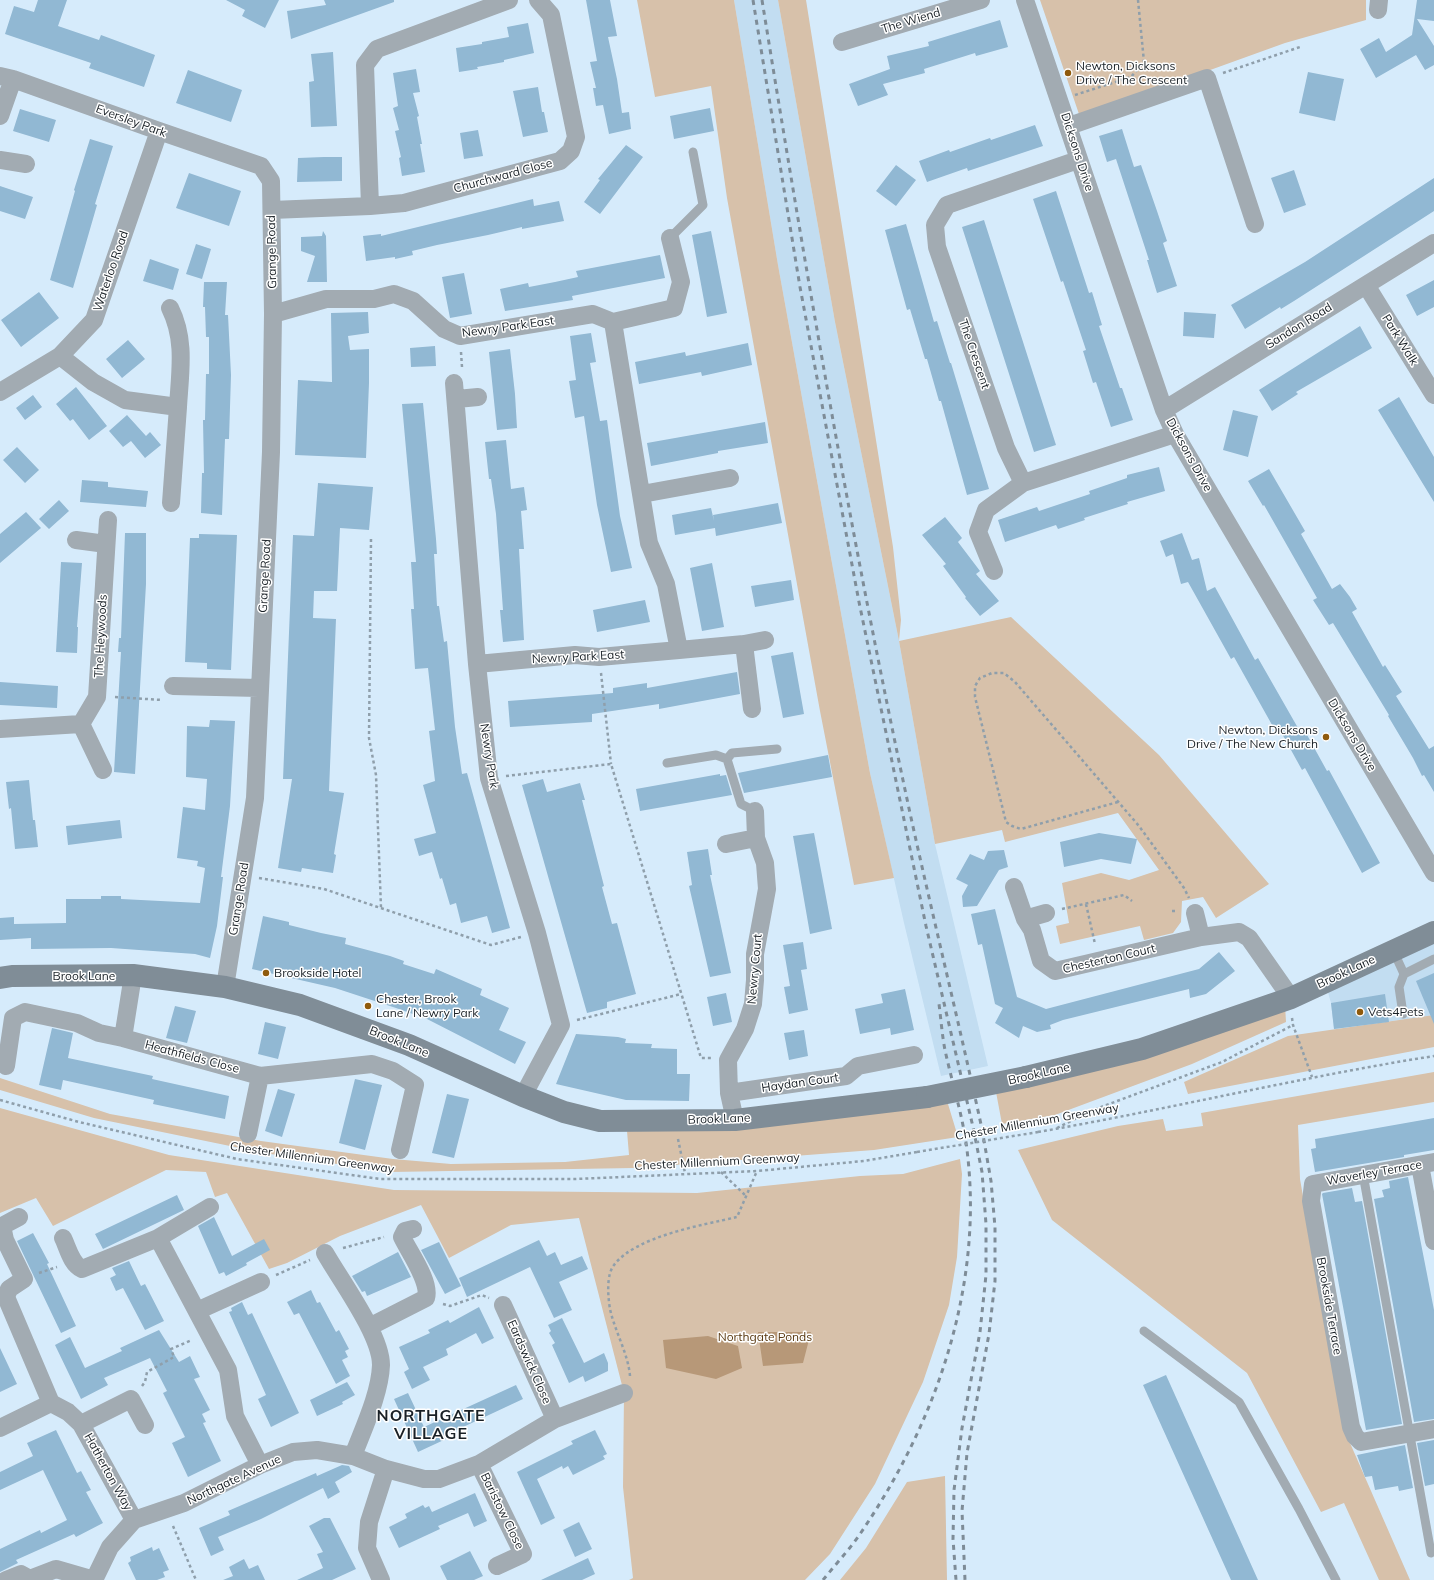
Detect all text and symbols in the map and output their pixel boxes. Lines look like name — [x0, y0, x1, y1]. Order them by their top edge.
street label: The Wiend — [880, 5, 942, 37]
place label: Newton, Dicksons Drive / The Crescent — [1076, 59, 1187, 87]
marker: Newton, Dicksons Drive / The Crescent — [1063, 68, 1073, 78]
street label: Eversley Park — [94, 102, 168, 140]
street label: Dicksons Drive — [1058, 111, 1096, 193]
street label: Churchward Close — [452, 156, 554, 196]
street label: Grange Road — [264, 215, 280, 289]
street label: Waterloo Road — [91, 229, 131, 313]
street label: Sandon Road — [1263, 300, 1335, 352]
street label: Park Walk — [1379, 312, 1421, 368]
street label: Newry Park East — [461, 313, 555, 341]
street label: The Crescent — [955, 317, 993, 391]
street label: Dicksons Drive — [1163, 416, 1215, 494]
street label: Grange Road — [256, 539, 274, 613]
street label: The Heywoods — [92, 594, 110, 678]
street label: Newry Park East — [531, 647, 625, 667]
street label: Dicksons Drive — [1325, 696, 1379, 774]
street label: Newry Park — [477, 723, 501, 789]
place label: Newton, Dicksons Drive / The New Church — [1187, 723, 1318, 751]
marker: Newton, Dicksons Drive / The New Church — [1321, 732, 1331, 742]
street label: Grange Road — [226, 862, 252, 936]
street label: Newry Court — [745, 933, 765, 1005]
street label: Chesterton Court — [1061, 941, 1157, 977]
street label: Brook Lane — [1315, 952, 1377, 992]
place label: Brookside Hotel — [274, 966, 361, 980]
marker: Brookside Hotel — [261, 968, 271, 978]
street label: Brook Lane — [53, 969, 115, 983]
place label: Chester, Brook Lane / Newry Park — [376, 992, 478, 1020]
marker: Chester, Brook Lane / Newry Park — [363, 1001, 373, 1011]
place label: Vets4Pets — [1368, 1005, 1424, 1019]
marker: Vets4Pets — [1355, 1007, 1365, 1017]
street label: Brook Lane — [367, 1024, 431, 1060]
street label: Heathfields Close — [143, 1037, 241, 1077]
street label: Brook Lane — [1007, 1060, 1071, 1088]
street label: Haydan Court — [761, 1070, 839, 1096]
street label: Chester Millennium Greenway — [954, 1101, 1120, 1143]
street label: Brook Lane — [687, 1111, 751, 1127]
street label: Chester Millennium Greenway — [229, 1139, 395, 1177]
street label: Chester Millennium Greenway — [634, 1150, 800, 1174]
street label: Waverley Terrace — [1325, 1158, 1423, 1188]
street label: Brookside Terrace — [1313, 1256, 1345, 1356]
street label: Eardswick Close — [504, 1318, 554, 1406]
park label: Northgate Ponds — [718, 1330, 812, 1344]
district label: NORTHGATE VILLAGE — [377, 1406, 485, 1444]
street label: Hatherton Way — [81, 1431, 135, 1513]
street label: Northgate Avenue — [185, 1452, 283, 1508]
street label: Baristow Close — [477, 1470, 527, 1552]

